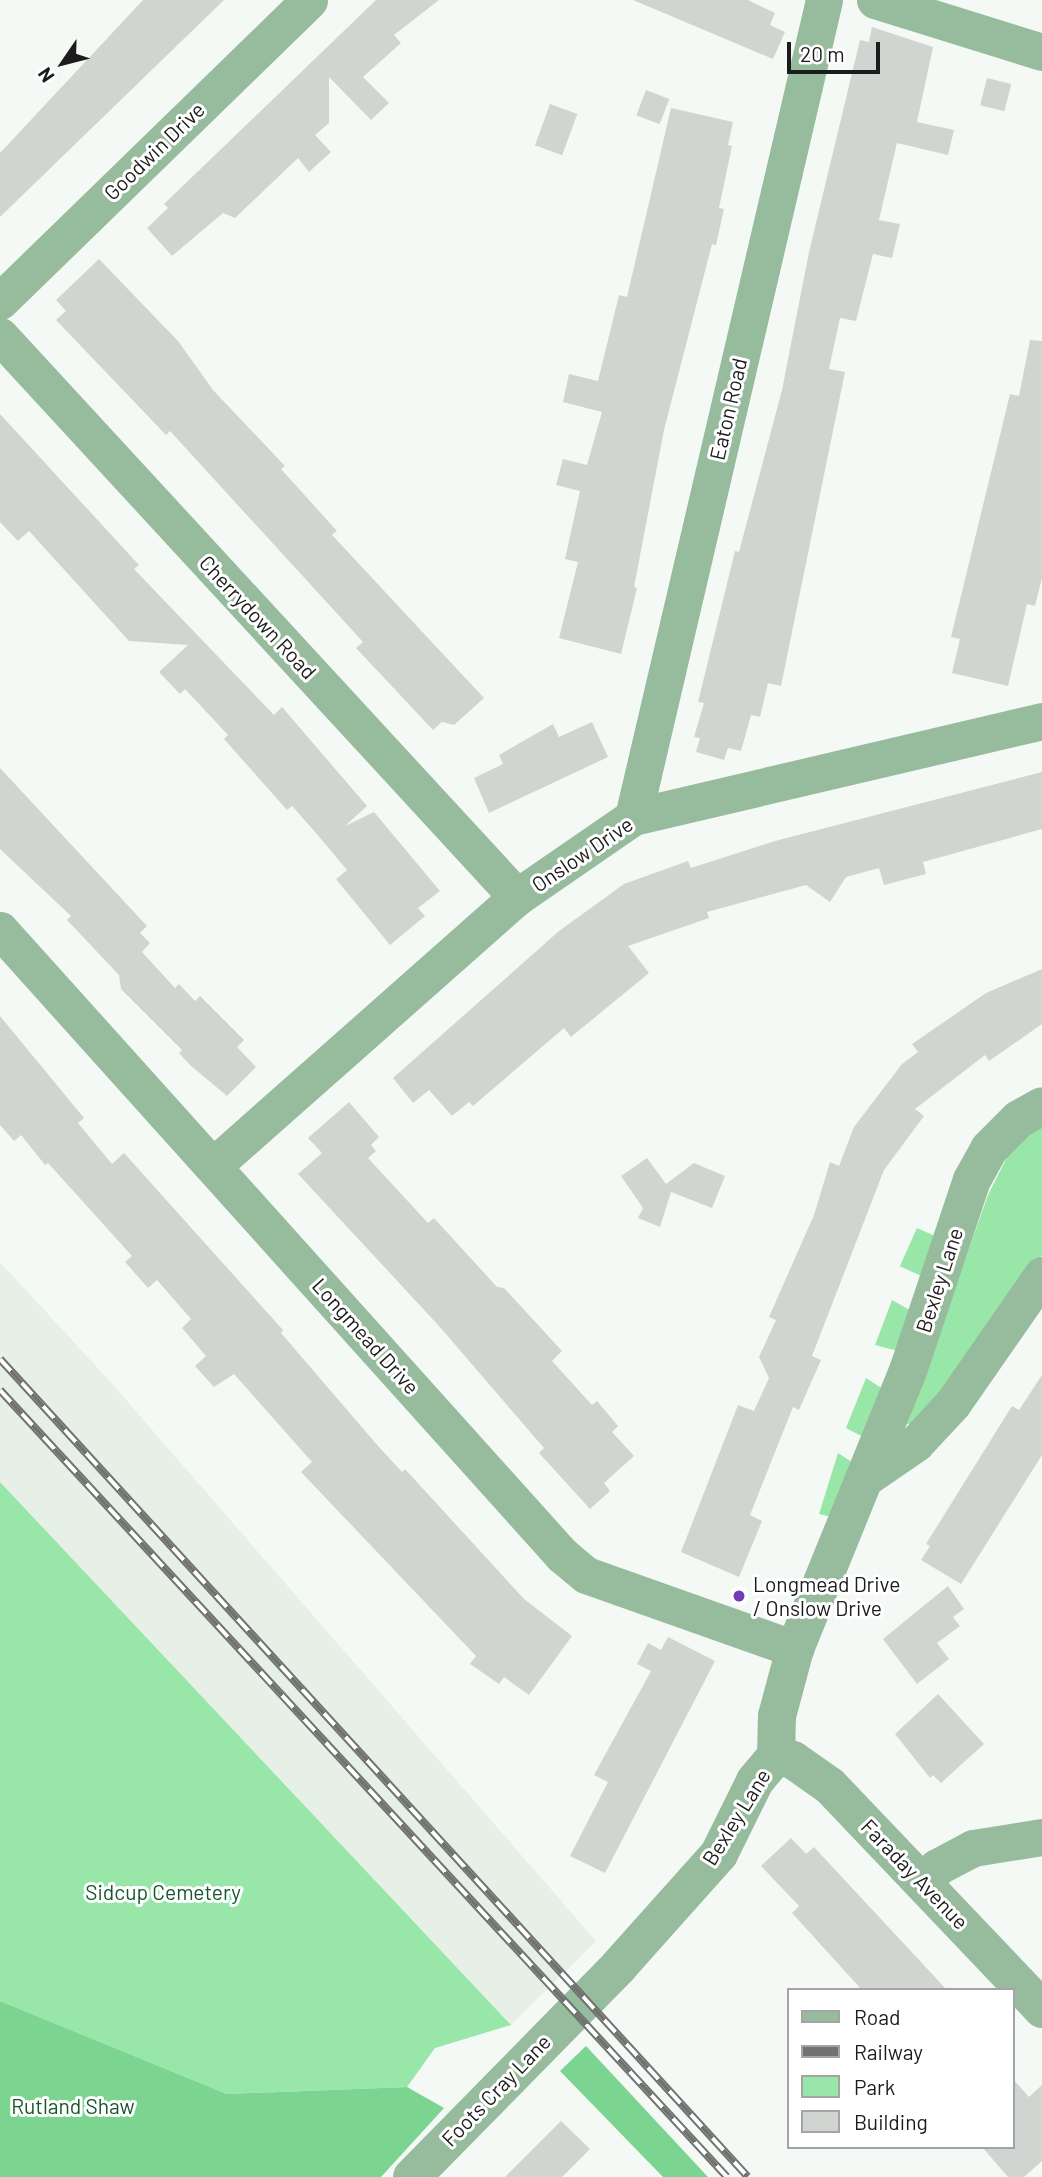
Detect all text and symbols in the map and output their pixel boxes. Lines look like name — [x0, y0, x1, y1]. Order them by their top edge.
north arrow — [28, 28, 98, 98]
scale bar — [790, 28, 883, 72]
text: 20 m — [800, 41, 845, 66]
text: N — [32, 64, 58, 87]
street label: Goodwin Drive — [98, 97, 210, 205]
street label: Eaton Road — [704, 355, 752, 463]
street label: Cherrydown Road — [194, 550, 322, 684]
street label: Onslow Drive — [527, 811, 637, 897]
street label: Bexley Lane — [910, 1224, 968, 1336]
street label: Longmead Drive — [307, 1273, 425, 1399]
place label: Longmead Drive / Onslow Drive — [753, 1571, 900, 1621]
marker: Longmead Drive / Onslow Drive — [731, 1588, 747, 1604]
street label: Bexley Lane — [697, 1764, 775, 1870]
street label: Faraday Avenue — [856, 1814, 974, 1934]
park label: Sidcup Cemetery — [85, 1879, 241, 1905]
legend — [786, 1988, 1014, 2149]
text: Road — [854, 2004, 900, 2029]
street label: Foots Cray Lane — [436, 2029, 556, 2151]
text: Railway — [854, 2039, 923, 2064]
text: Park — [854, 2074, 895, 2099]
park label: Rutland Shaw — [11, 2093, 135, 2119]
text: Building — [854, 2109, 928, 2134]

